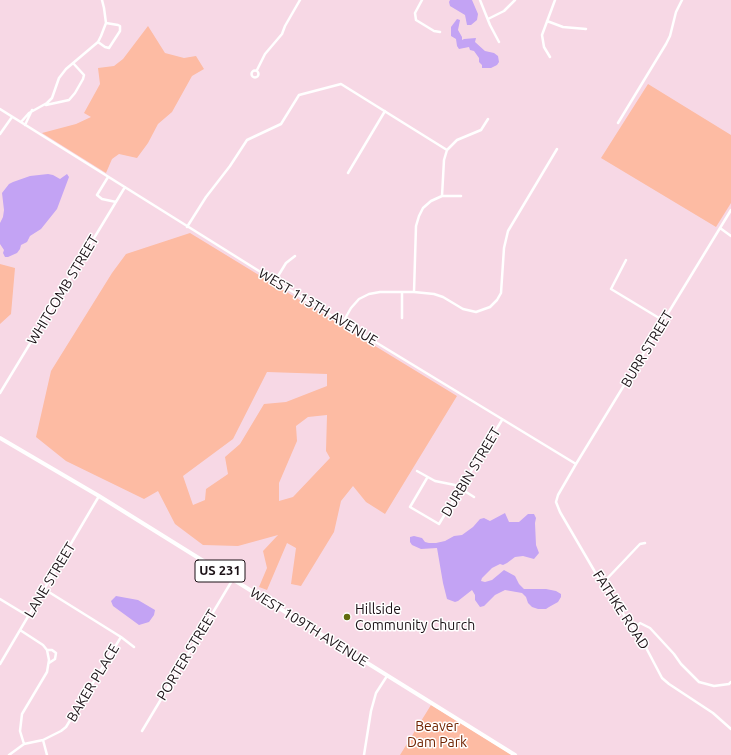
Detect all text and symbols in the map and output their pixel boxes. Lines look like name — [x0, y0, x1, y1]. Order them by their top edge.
street label: WHITCOMB STREET — [24, 232, 102, 348]
street label: WEST 113TH AVENUE — [255, 265, 381, 349]
street label: BURR STREET — [618, 308, 676, 390]
street label: DURBIN STREET — [438, 424, 504, 520]
street label: LANE STREET — [21, 539, 79, 621]
road number: US 231 — [195, 560, 245, 582]
street label: FATHKE ROAD — [589, 567, 653, 653]
street label: WEST 109TH AVENUE — [247, 584, 371, 670]
place label: Hillside Community Church — [355, 601, 475, 634]
street label: PORTER STREET — [153, 607, 221, 703]
marker: Hillside Community Church — [342, 612, 352, 622]
street label: BAKER PLACE — [63, 641, 123, 725]
park label: Beaver Dam Park — [407, 718, 467, 750]

